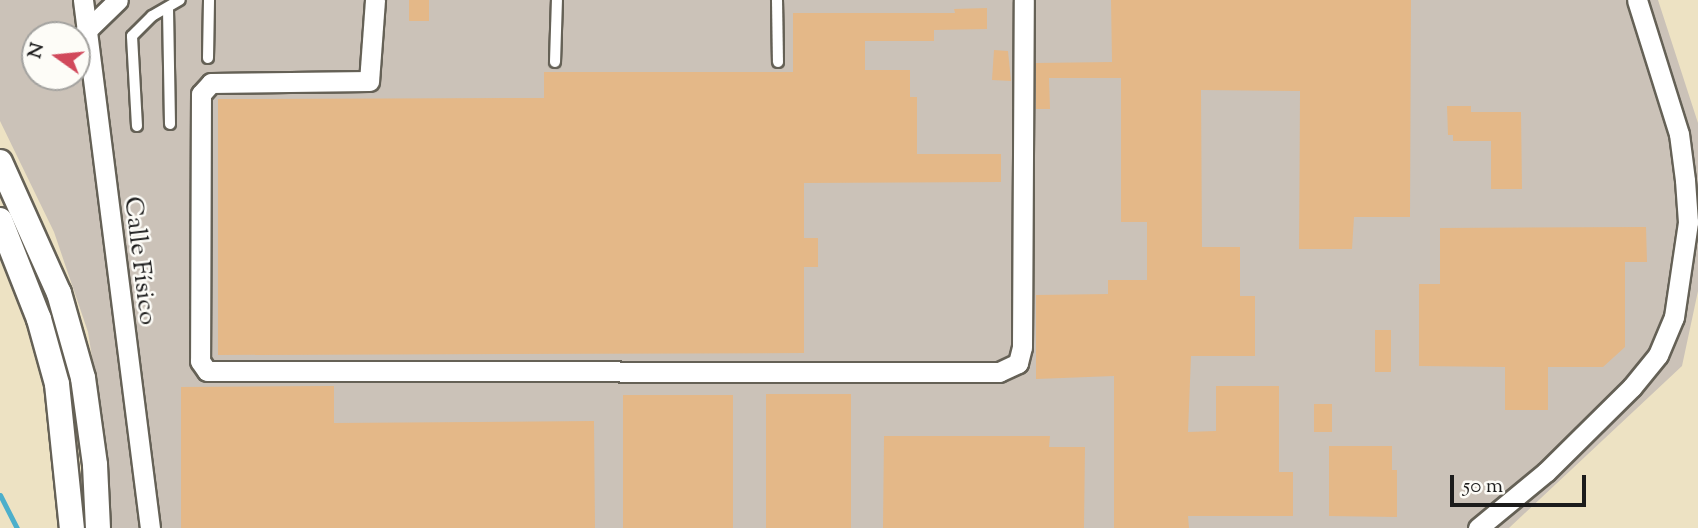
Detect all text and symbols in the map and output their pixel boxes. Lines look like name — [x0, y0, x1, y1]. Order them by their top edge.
north arrow — [21, 21, 91, 91]
text: N — [22, 40, 52, 62]
street label: Calle Físico — [116, 195, 162, 327]
scale bar — [1453, 462, 1590, 506]
text: 50 m — [1463, 472, 1503, 502]

